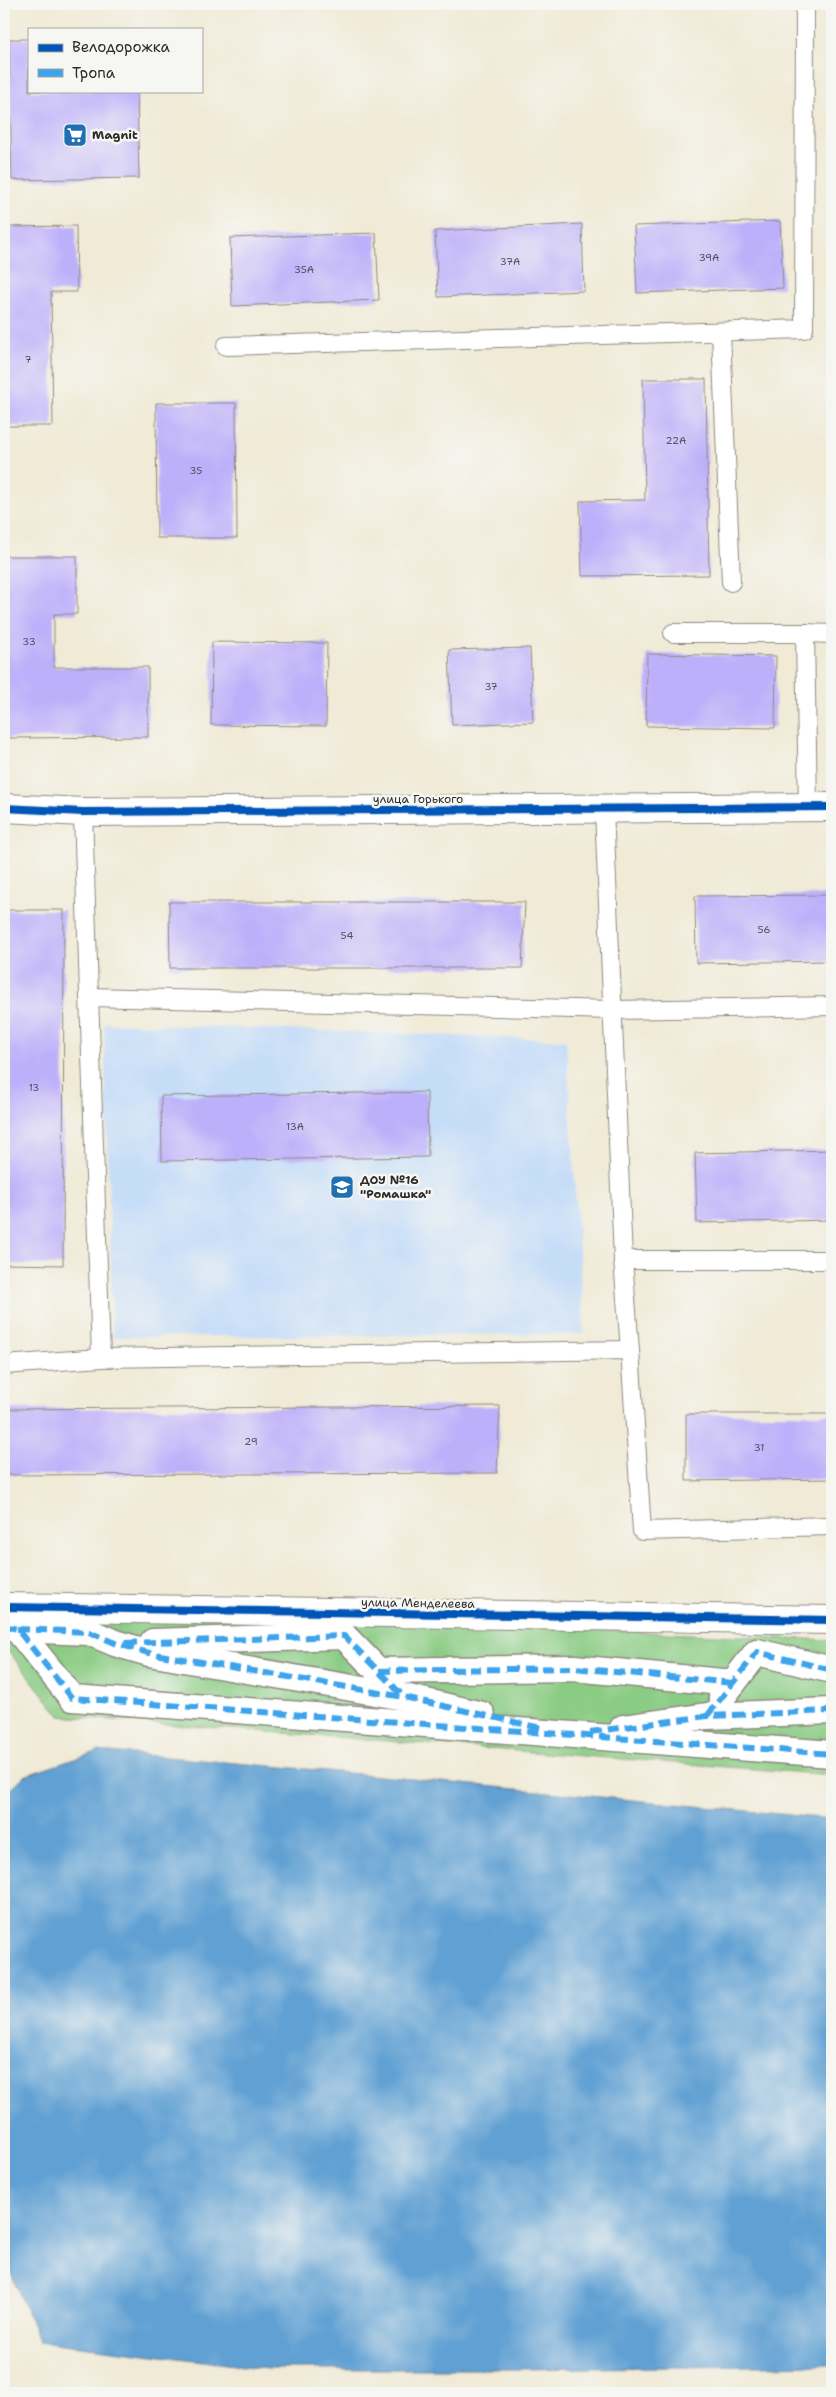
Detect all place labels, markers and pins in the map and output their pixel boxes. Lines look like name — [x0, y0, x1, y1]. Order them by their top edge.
supermarket icon: Magnit — [62, 122, 88, 148]
place label: Magnit — [92, 127, 138, 143]
place label: ДОУ №16 "Ромашка" — [360, 1172, 431, 1202]
school or university icon: ДОУ №16 "Ромашка" — [329, 1174, 355, 1200]

